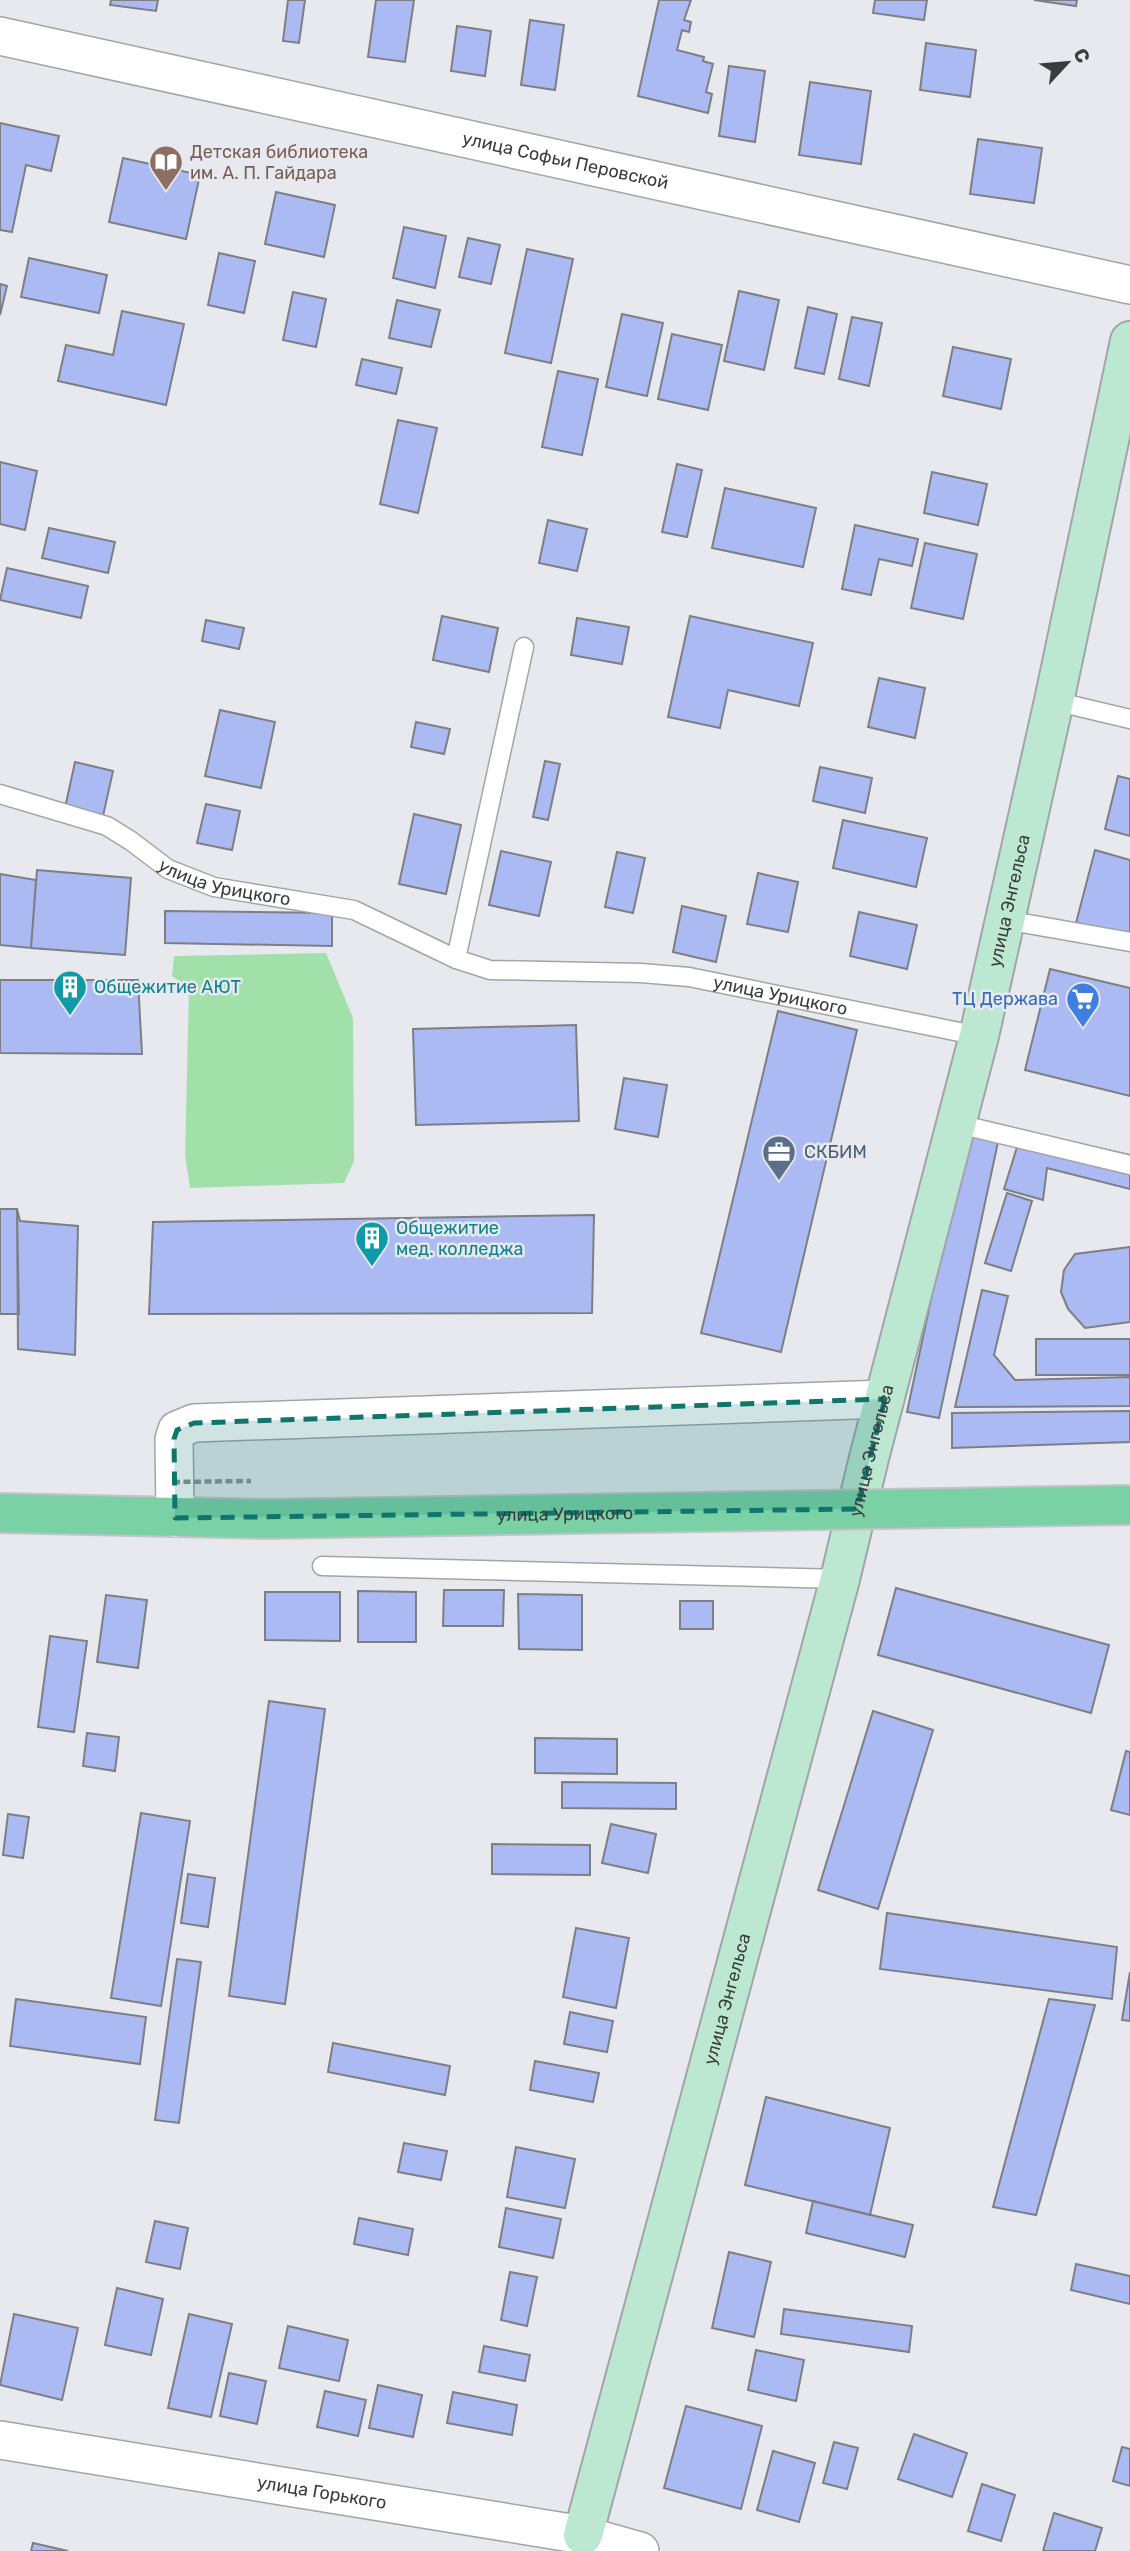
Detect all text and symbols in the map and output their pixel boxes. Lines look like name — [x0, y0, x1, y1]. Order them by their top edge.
north arrow — [1032, 28, 1102, 98]
text: С — [1069, 45, 1095, 67]
street label: улица Софьи Перовской — [460, 127, 671, 194]
place label: Детская библиотека им. А. П. Гайдара — [190, 141, 368, 184]
library icon: Детская библиотека им. А. П. Гайдара — [147, 143, 185, 192]
street label: улица Энгельса — [984, 832, 1035, 969]
street label: улица Урицкого — [154, 854, 292, 910]
building icon: Общежитие АЮТ — [51, 968, 89, 1017]
street label: улица Урицкого — [711, 971, 849, 1020]
place label: Общежитие АЮТ — [94, 976, 241, 998]
supermarket icon: ТЦ Держава — [1064, 980, 1102, 1029]
place label: ТЦ Держава — [952, 988, 1058, 1010]
office icon: СКБИМ — [760, 1133, 798, 1182]
place label: СКБИМ — [804, 1141, 867, 1163]
place label: Общежитие мед. колледжа — [396, 1217, 524, 1260]
building icon: Общежитие мед. колледжа — [353, 1219, 391, 1268]
street label: улица Энгельса — [844, 1382, 899, 1519]
street label: улица Урицкого — [497, 1502, 633, 1526]
street label: улица Энгельса — [699, 1931, 755, 2067]
street label: улица Горького — [255, 2471, 388, 2514]

